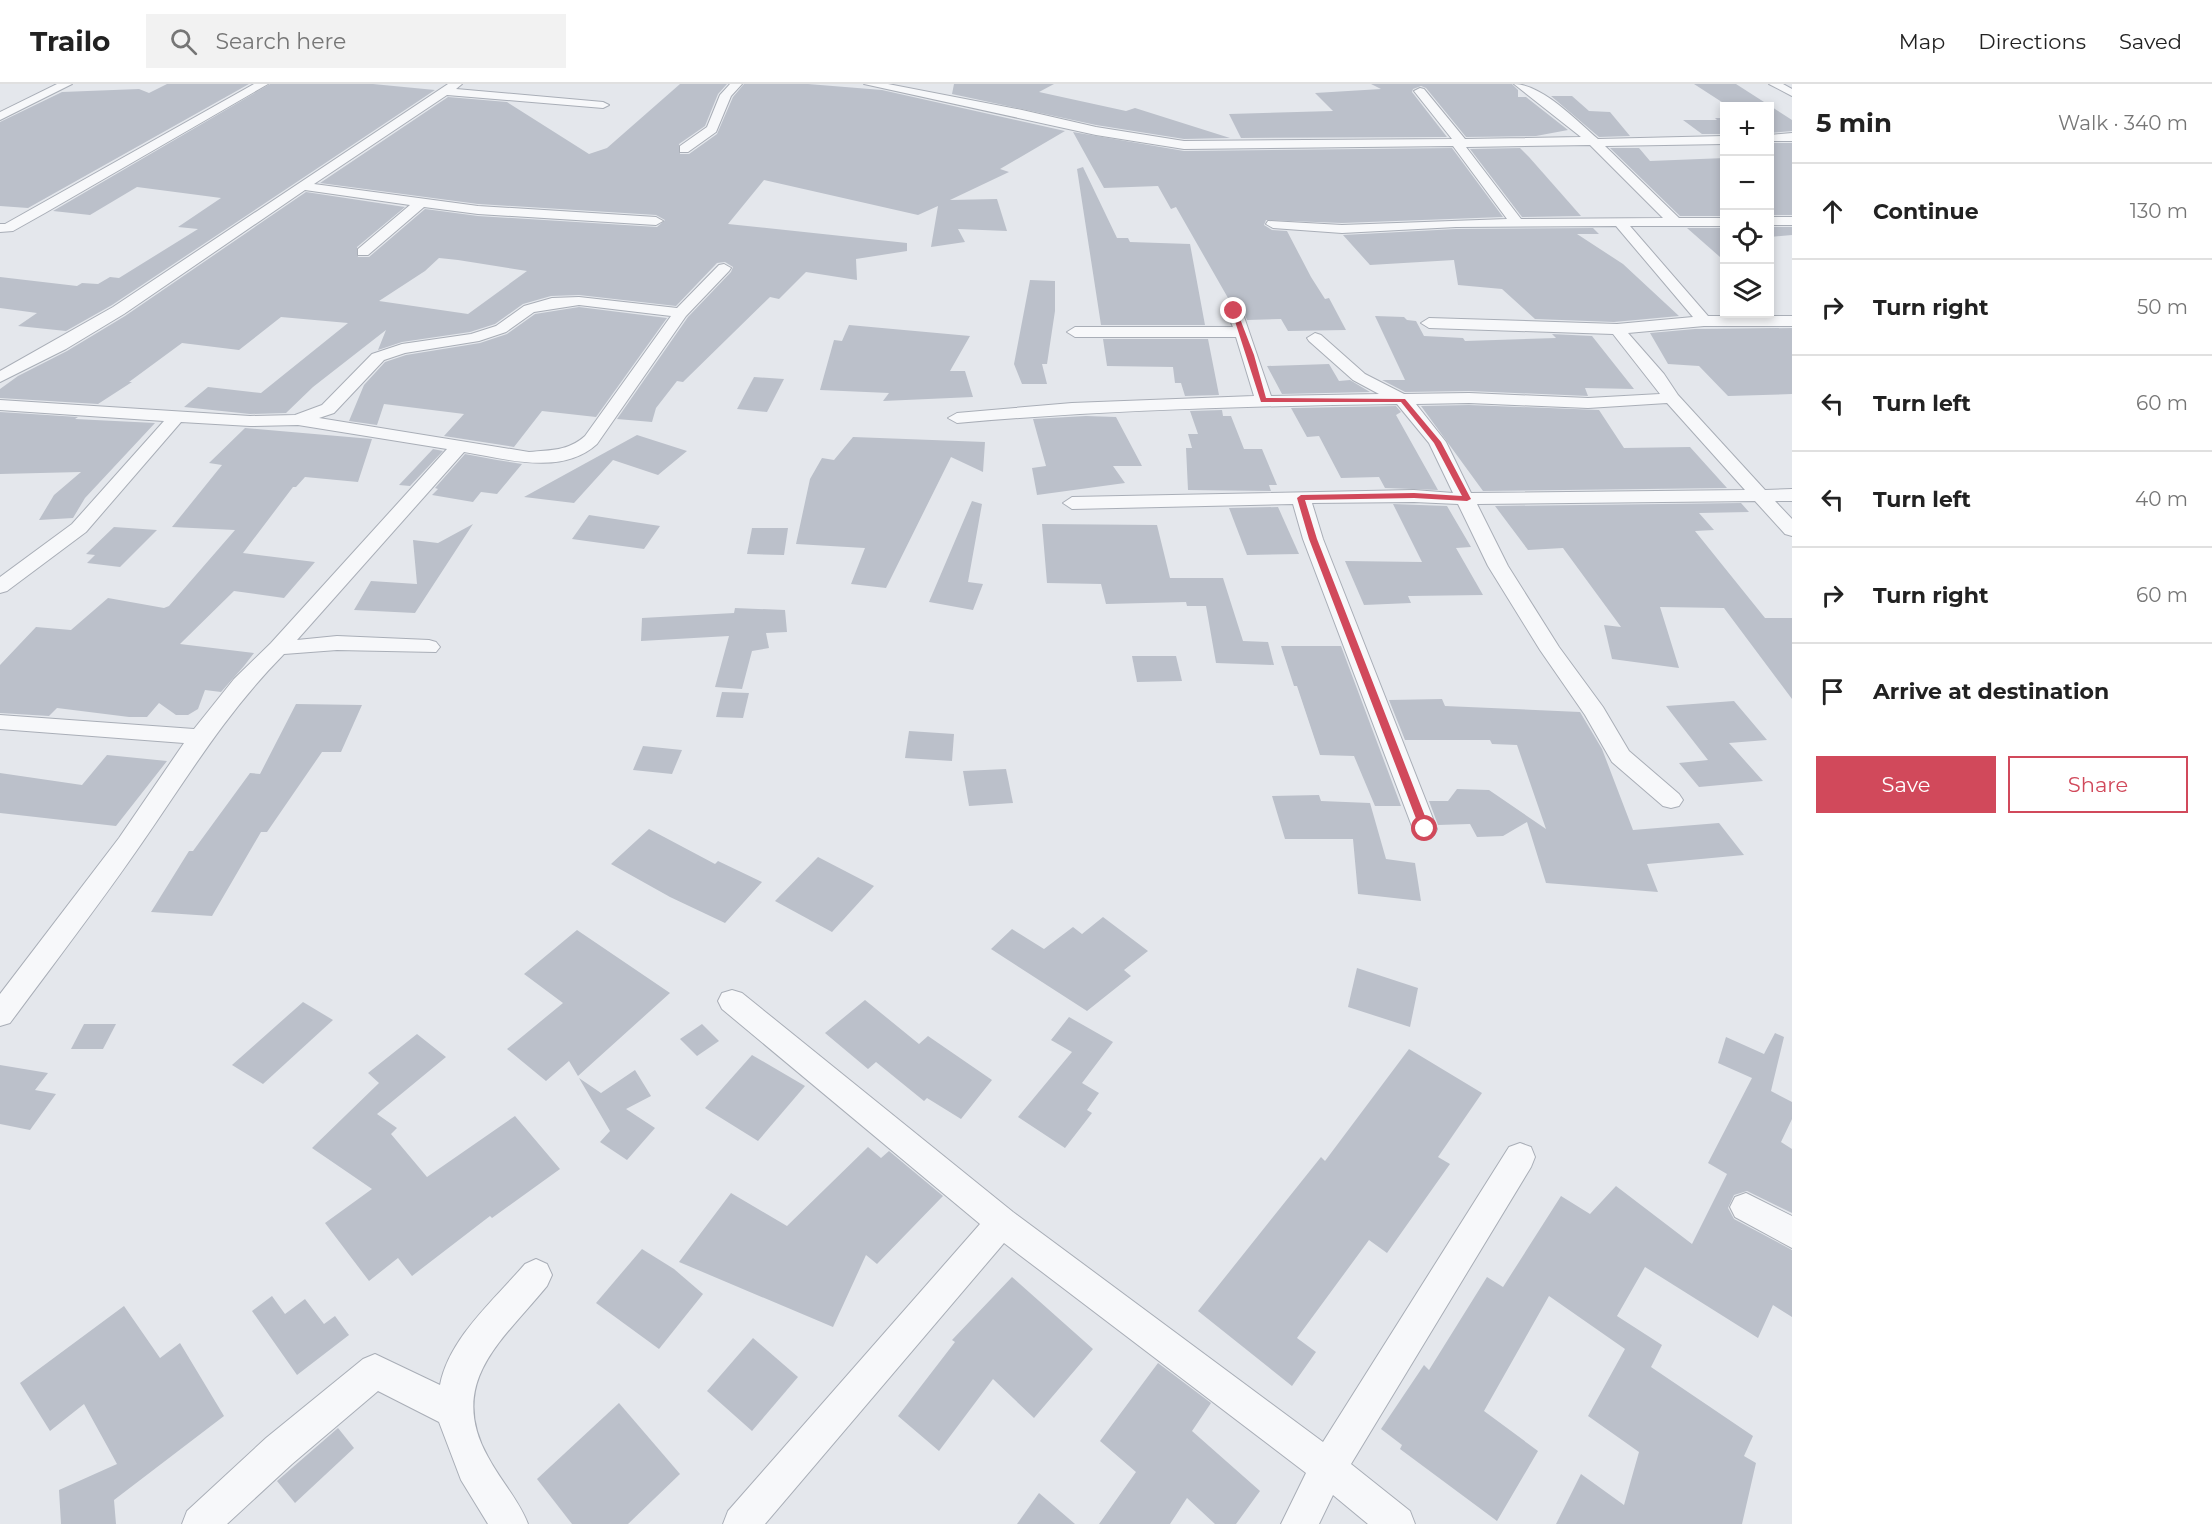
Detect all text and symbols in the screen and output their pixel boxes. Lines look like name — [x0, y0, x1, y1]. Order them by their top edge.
search box — [146, 14, 566, 68]
text: Trailo — [30, 24, 110, 58]
icon: search — [167, 25, 200, 58]
text: Search here — [215, 28, 346, 55]
text: Map — [1899, 29, 1945, 54]
text: Directions — [1978, 29, 2086, 54]
text: Saved — [2119, 29, 2182, 54]
map controls — [1720, 102, 1774, 318]
button: + — [1720, 102, 1774, 156]
text: 5 min — [1816, 107, 1892, 139]
text: Walk · 340 m — [2058, 111, 2188, 135]
button: − — [1720, 156, 1774, 210]
icon: ahead — [1816, 195, 1849, 228]
text: Continue — [1873, 198, 1979, 225]
text: 130 m — [2130, 199, 2188, 223]
button: locate — [1720, 210, 1774, 264]
button: layers — [1720, 264, 1774, 318]
icon: right — [1816, 291, 1849, 324]
text: Turn right — [1873, 294, 1988, 321]
text: 50 m — [2137, 295, 2188, 319]
route end — [1220, 297, 1246, 323]
icon: left — [1816, 387, 1849, 420]
text: Turn left — [1873, 390, 1971, 417]
text: 60 m — [2136, 391, 2188, 415]
icon: left — [1816, 483, 1849, 516]
text: Turn left — [1873, 486, 1971, 513]
text: 40 m — [2135, 487, 2188, 511]
icon: right — [1816, 579, 1849, 612]
text: Turn right — [1873, 582, 1988, 609]
text: 60 m — [2136, 583, 2188, 607]
icon: arrive — [1816, 675, 1849, 708]
text: Arrive at destination — [1873, 678, 2109, 705]
button: Save — [1816, 756, 1996, 813]
button: Share — [2008, 756, 2188, 813]
route start — [1411, 815, 1437, 841]

